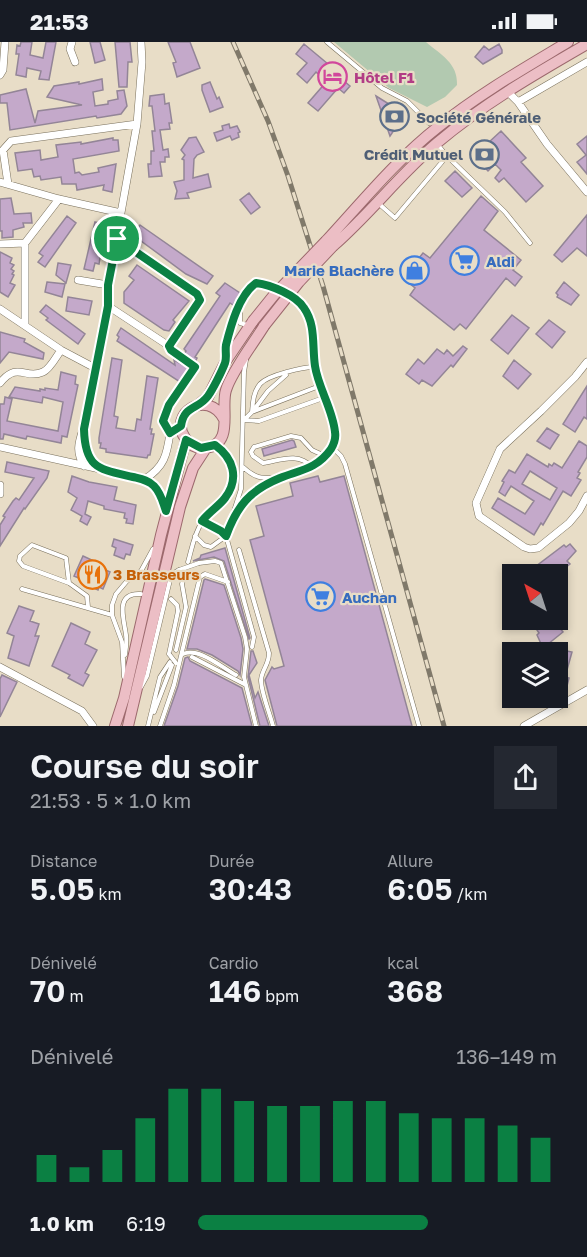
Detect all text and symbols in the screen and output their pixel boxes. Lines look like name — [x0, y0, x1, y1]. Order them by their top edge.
text: 21:53 — [30, 8, 89, 35]
hotel icon: Hôtel F1 — [317, 61, 349, 93]
place label: Hôtel F1 — [354, 68, 415, 86]
bank icon: Société Générale — [379, 101, 411, 133]
place label: Société Générale — [416, 108, 541, 126]
bank icon: Crédit Mutuel — [468, 138, 500, 170]
place label: Crédit Mutuel — [364, 145, 463, 163]
pin — [91, 213, 142, 264]
icon: arrive — [100, 222, 133, 255]
supermarket icon: Aldi — [449, 245, 481, 277]
place label: Aldi — [486, 252, 515, 270]
shop icon: Marie Blachère — [399, 254, 431, 286]
place label: Marie Blachère — [284, 261, 394, 279]
restaurant icon: 3 Brasseurs — [76, 558, 108, 590]
north arrow — [502, 564, 568, 630]
map controls — [502, 564, 568, 708]
place label: 3 Brasseurs — [113, 565, 200, 583]
supermarket icon: Auchan — [305, 581, 337, 613]
place label: Auchan — [342, 588, 397, 606]
button: layers — [502, 642, 568, 708]
text: Course du soir — [30, 746, 259, 785]
button: share — [494, 746, 557, 809]
text: 21:53 · 5 × 1.0 km — [30, 788, 191, 812]
text: Distance — [30, 851, 97, 871]
text: Durée — [209, 851, 254, 871]
text: Allure — [387, 851, 433, 871]
text: 5.05 — [30, 871, 94, 907]
text: 30:43 — [209, 871, 292, 907]
text: 6:05 — [387, 871, 453, 907]
text: km — [94, 884, 122, 904]
text: /km — [453, 884, 487, 904]
text: Dénivelé — [30, 953, 97, 973]
text: Cardio — [209, 953, 258, 973]
text: kcal — [387, 953, 419, 973]
text: 70 — [30, 973, 65, 1009]
text: 146 — [209, 973, 261, 1009]
text: 368 — [387, 973, 443, 1009]
text: m — [65, 986, 84, 1006]
text: bpm — [261, 986, 299, 1006]
text: Dénivelé — [30, 1044, 113, 1068]
text: 136–149 m — [456, 1044, 557, 1068]
text: 1.0 km — [30, 1211, 94, 1235]
text: 6:19 — [126, 1211, 166, 1235]

